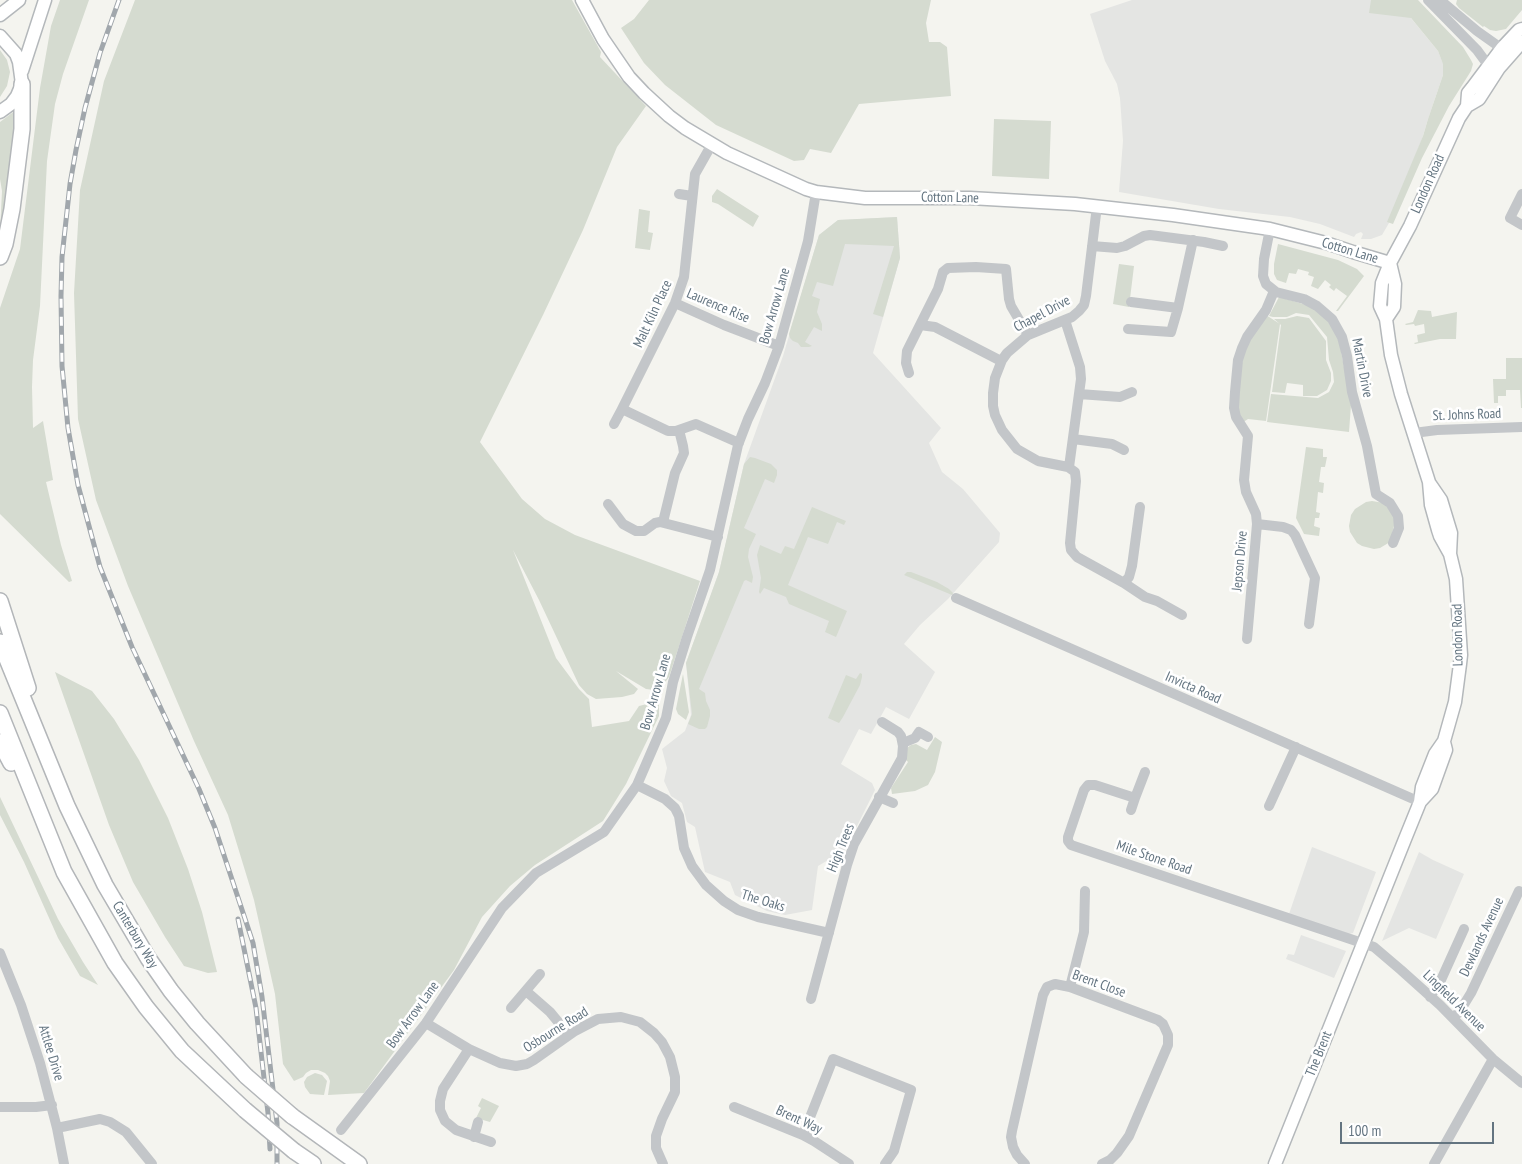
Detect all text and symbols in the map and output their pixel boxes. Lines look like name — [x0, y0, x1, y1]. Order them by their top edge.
street label: London Road — [1408, 152, 1448, 216]
street label: Cotton Lane — [921, 189, 979, 207]
street label: Cotton Lane — [1320, 234, 1380, 268]
street label: Bow Arrow Lane — [756, 266, 794, 346]
street label: Malt Kiln Place — [630, 278, 676, 350]
street label: Laurence Rise — [684, 285, 752, 327]
street label: Chapel Drive — [1011, 292, 1073, 336]
street label: Martin Drive — [1348, 337, 1376, 399]
street label: St. Johns Road — [1432, 405, 1502, 425]
street label: Jepson Drive — [1229, 530, 1251, 592]
street label: London Road — [1449, 604, 1467, 666]
street label: Bow Arrow Lane — [637, 652, 675, 732]
street label: Invicta Road — [1163, 668, 1223, 708]
street label: High Trees — [824, 821, 858, 875]
street label: Mile Stone Road — [1114, 837, 1194, 879]
street label: The Oaks — [739, 886, 787, 916]
street label: Dewlands Avenue — [1456, 895, 1508, 979]
street label: Canterbury Way — [108, 898, 162, 972]
street label: Brent Close — [1070, 967, 1128, 1001]
street label: Lingfield Avenue — [1419, 967, 1489, 1035]
street label: Bow Arrow Lane — [383, 978, 443, 1052]
street label: Osbourne Road — [520, 1003, 592, 1057]
street label: Attlee Drive — [35, 1023, 67, 1083]
street label: The Brent — [1302, 1029, 1336, 1079]
street label: Brent Way — [773, 1102, 825, 1138]
scale bar — [1342, 1112, 1496, 1144]
text: 100 m — [1348, 1121, 1381, 1140]

